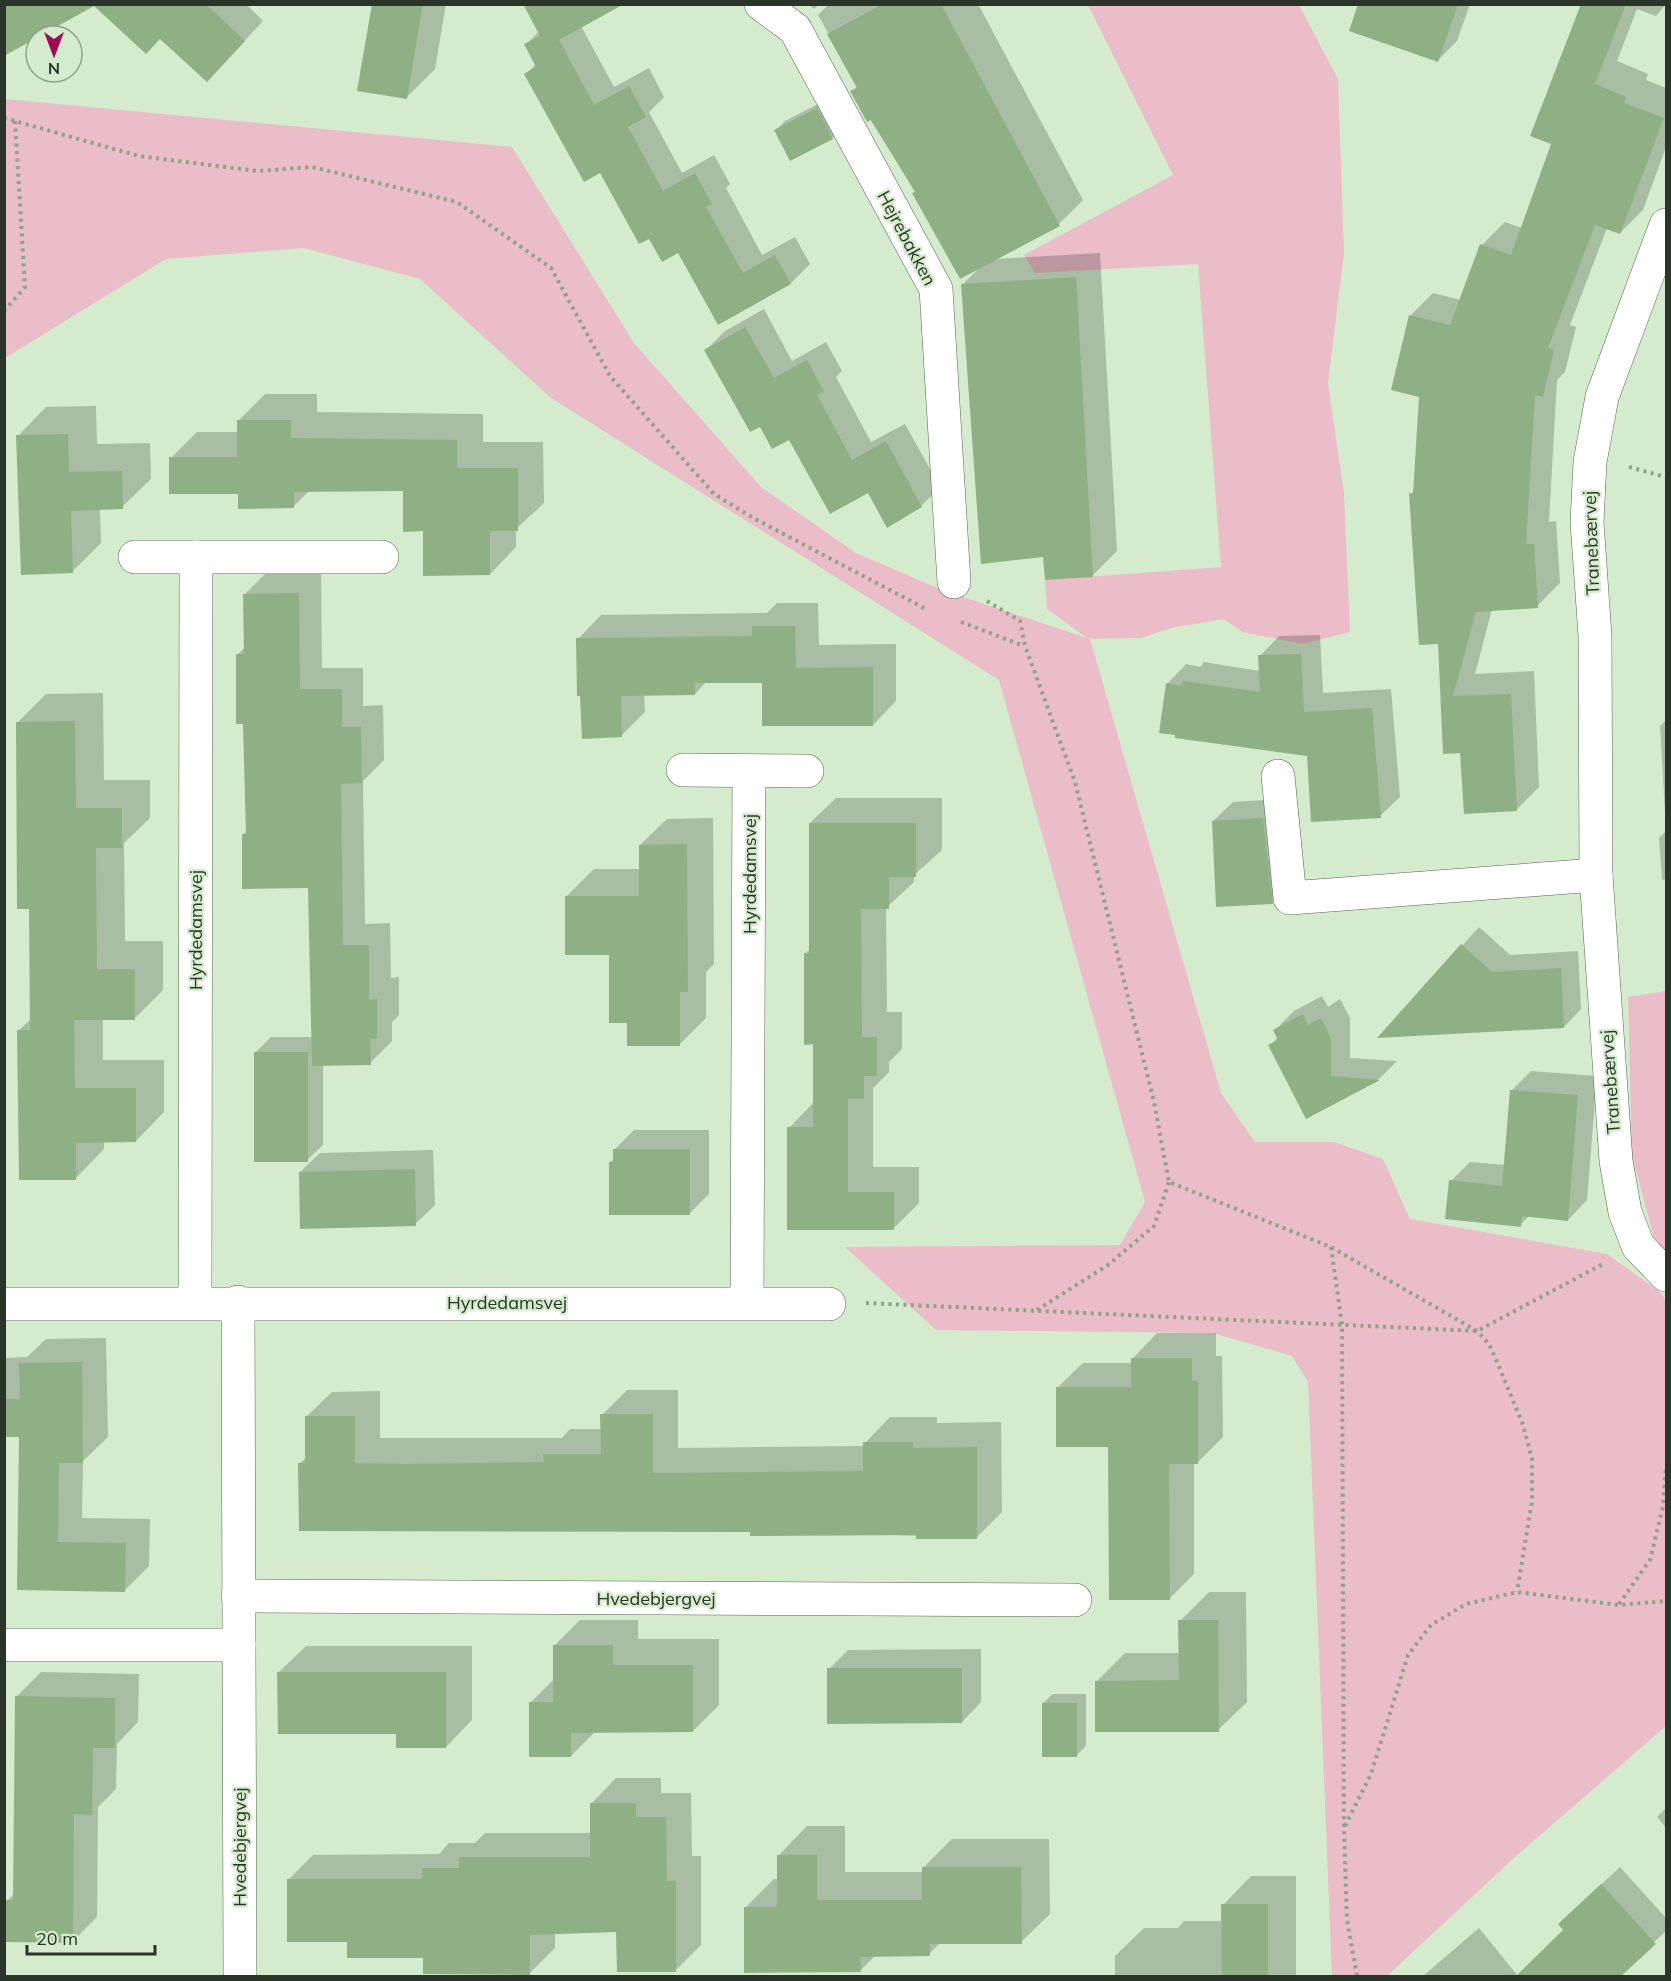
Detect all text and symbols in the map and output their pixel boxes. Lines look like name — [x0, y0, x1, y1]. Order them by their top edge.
north arrow — [24, 24, 84, 84]
text: N — [48, 59, 60, 79]
street label: Hejrebakken — [872, 187, 942, 289]
street label: Tranebærvej — [1578, 490, 1604, 596]
street label: Hyrdedamsvej — [738, 814, 761, 934]
street label: Hyrdedamsvej — [184, 870, 207, 990]
street label: Tranebærvej — [1595, 1029, 1625, 1135]
street label: Hyrdedamsvej — [447, 1291, 567, 1314]
street label: Hvedebjergvej — [596, 1587, 716, 1610]
street label: Hvedebjergvej — [228, 1787, 251, 1907]
scale bar — [27, 1918, 154, 1956]
text: 20 m — [36, 1927, 78, 1950]

